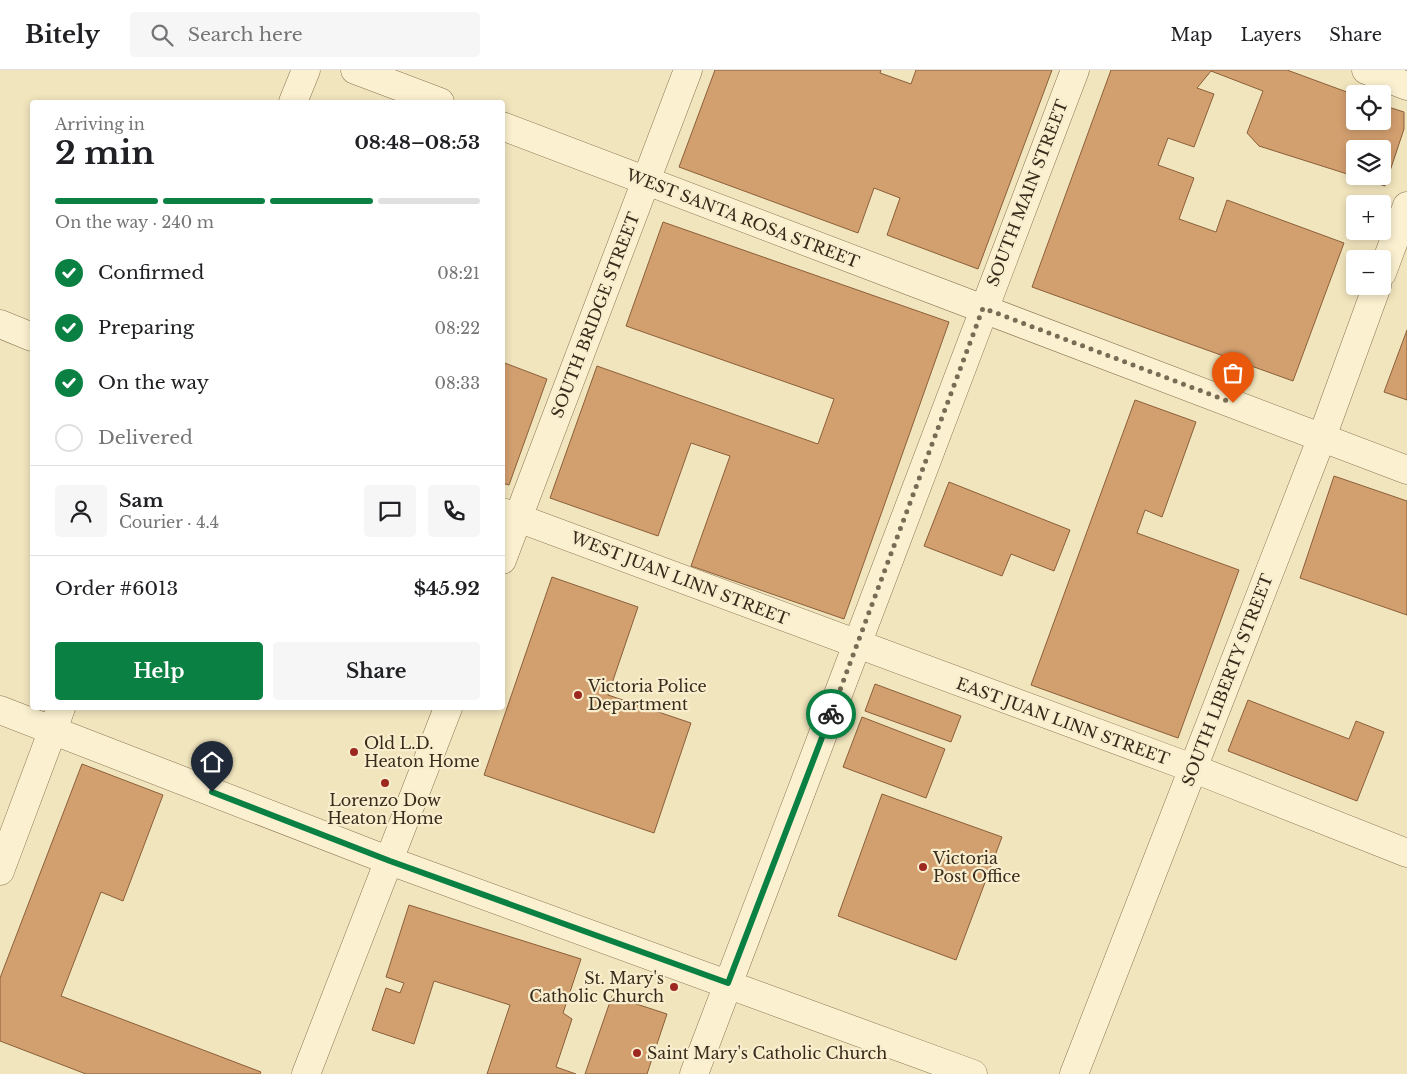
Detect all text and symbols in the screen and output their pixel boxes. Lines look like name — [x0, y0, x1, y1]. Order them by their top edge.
search box — [130, 12, 480, 57]
text: Bitely — [25, 20, 100, 49]
icon: search — [148, 21, 176, 49]
text: Search here — [188, 23, 303, 46]
text: Map — [1171, 24, 1212, 46]
text: Layers — [1240, 24, 1301, 46]
text: Share — [1329, 24, 1382, 46]
map controls — [1346, 85, 1391, 295]
button: locate — [1346, 85, 1391, 130]
street label: SOUTH MAIN STREET — [982, 97, 1072, 289]
text: Arriving in — [55, 114, 145, 134]
text: 08:48–08:53 — [354, 131, 480, 154]
text: 2 min — [55, 133, 155, 173]
button: layers — [1346, 140, 1391, 185]
street label: WEST SANTA ROSA STREET — [623, 164, 862, 272]
button: + — [1346, 195, 1391, 240]
street label: SOUTH BRIDGE STREET — [546, 209, 644, 421]
text: On the way · 240 m — [55, 212, 214, 232]
button: − — [1346, 250, 1391, 295]
icon: check — [55, 259, 83, 287]
text: Confirmed — [98, 261, 204, 284]
text: 08:21 — [437, 263, 480, 283]
icon: check — [55, 314, 83, 342]
text: Preparing — [98, 316, 194, 339]
text: 08:22 — [435, 318, 480, 338]
pin — [1212, 352, 1254, 403]
icon: bag — [1219, 359, 1247, 387]
icon: check — [55, 369, 83, 397]
text: On the way — [98, 371, 209, 394]
text: 08:33 — [435, 373, 480, 393]
text: Delivered — [98, 426, 193, 449]
button: person — [55, 485, 107, 537]
button: chat — [364, 485, 416, 537]
button: phone — [428, 485, 480, 537]
text: Sam — [119, 489, 164, 512]
text: Courier · 4.4 — [119, 512, 219, 532]
street label: WEST JUAN LINN STREET — [567, 527, 792, 629]
street label: SOUTH LIBERTY STREET — [1177, 571, 1277, 789]
text: Order #6013 — [55, 577, 178, 600]
text: $45.92 — [414, 577, 480, 600]
button: Help — [55, 642, 263, 700]
button: Share — [273, 642, 480, 700]
street label: EAST JUAN LINN STREET — [954, 673, 1172, 769]
place label: Victoria Police Department — [587, 676, 707, 714]
marker: Victoria Police Department — [572, 689, 584, 701]
courier — [806, 689, 856, 739]
icon: bike — [817, 700, 845, 728]
place label: Old L.D. Heaton Home — [364, 733, 480, 771]
pin — [191, 741, 233, 792]
marker: Old L.D. Heaton Home — [348, 746, 360, 758]
icon: home — [198, 748, 226, 776]
marker: Lorenzo Dow Heaton Home — [379, 777, 391, 789]
place label: Lorenzo Dow Heaton Home — [327, 790, 443, 828]
place label: Victoria Post Office — [932, 848, 1020, 886]
marker: Victoria Post Office — [917, 861, 929, 873]
place label: St. Mary's Catholic Church — [529, 968, 664, 1006]
marker: St. Mary's Catholic Church — [668, 981, 680, 993]
place label: Saint Mary's Catholic Church — [647, 1043, 887, 1063]
marker: Saint Mary's Catholic Church — [631, 1047, 643, 1059]

